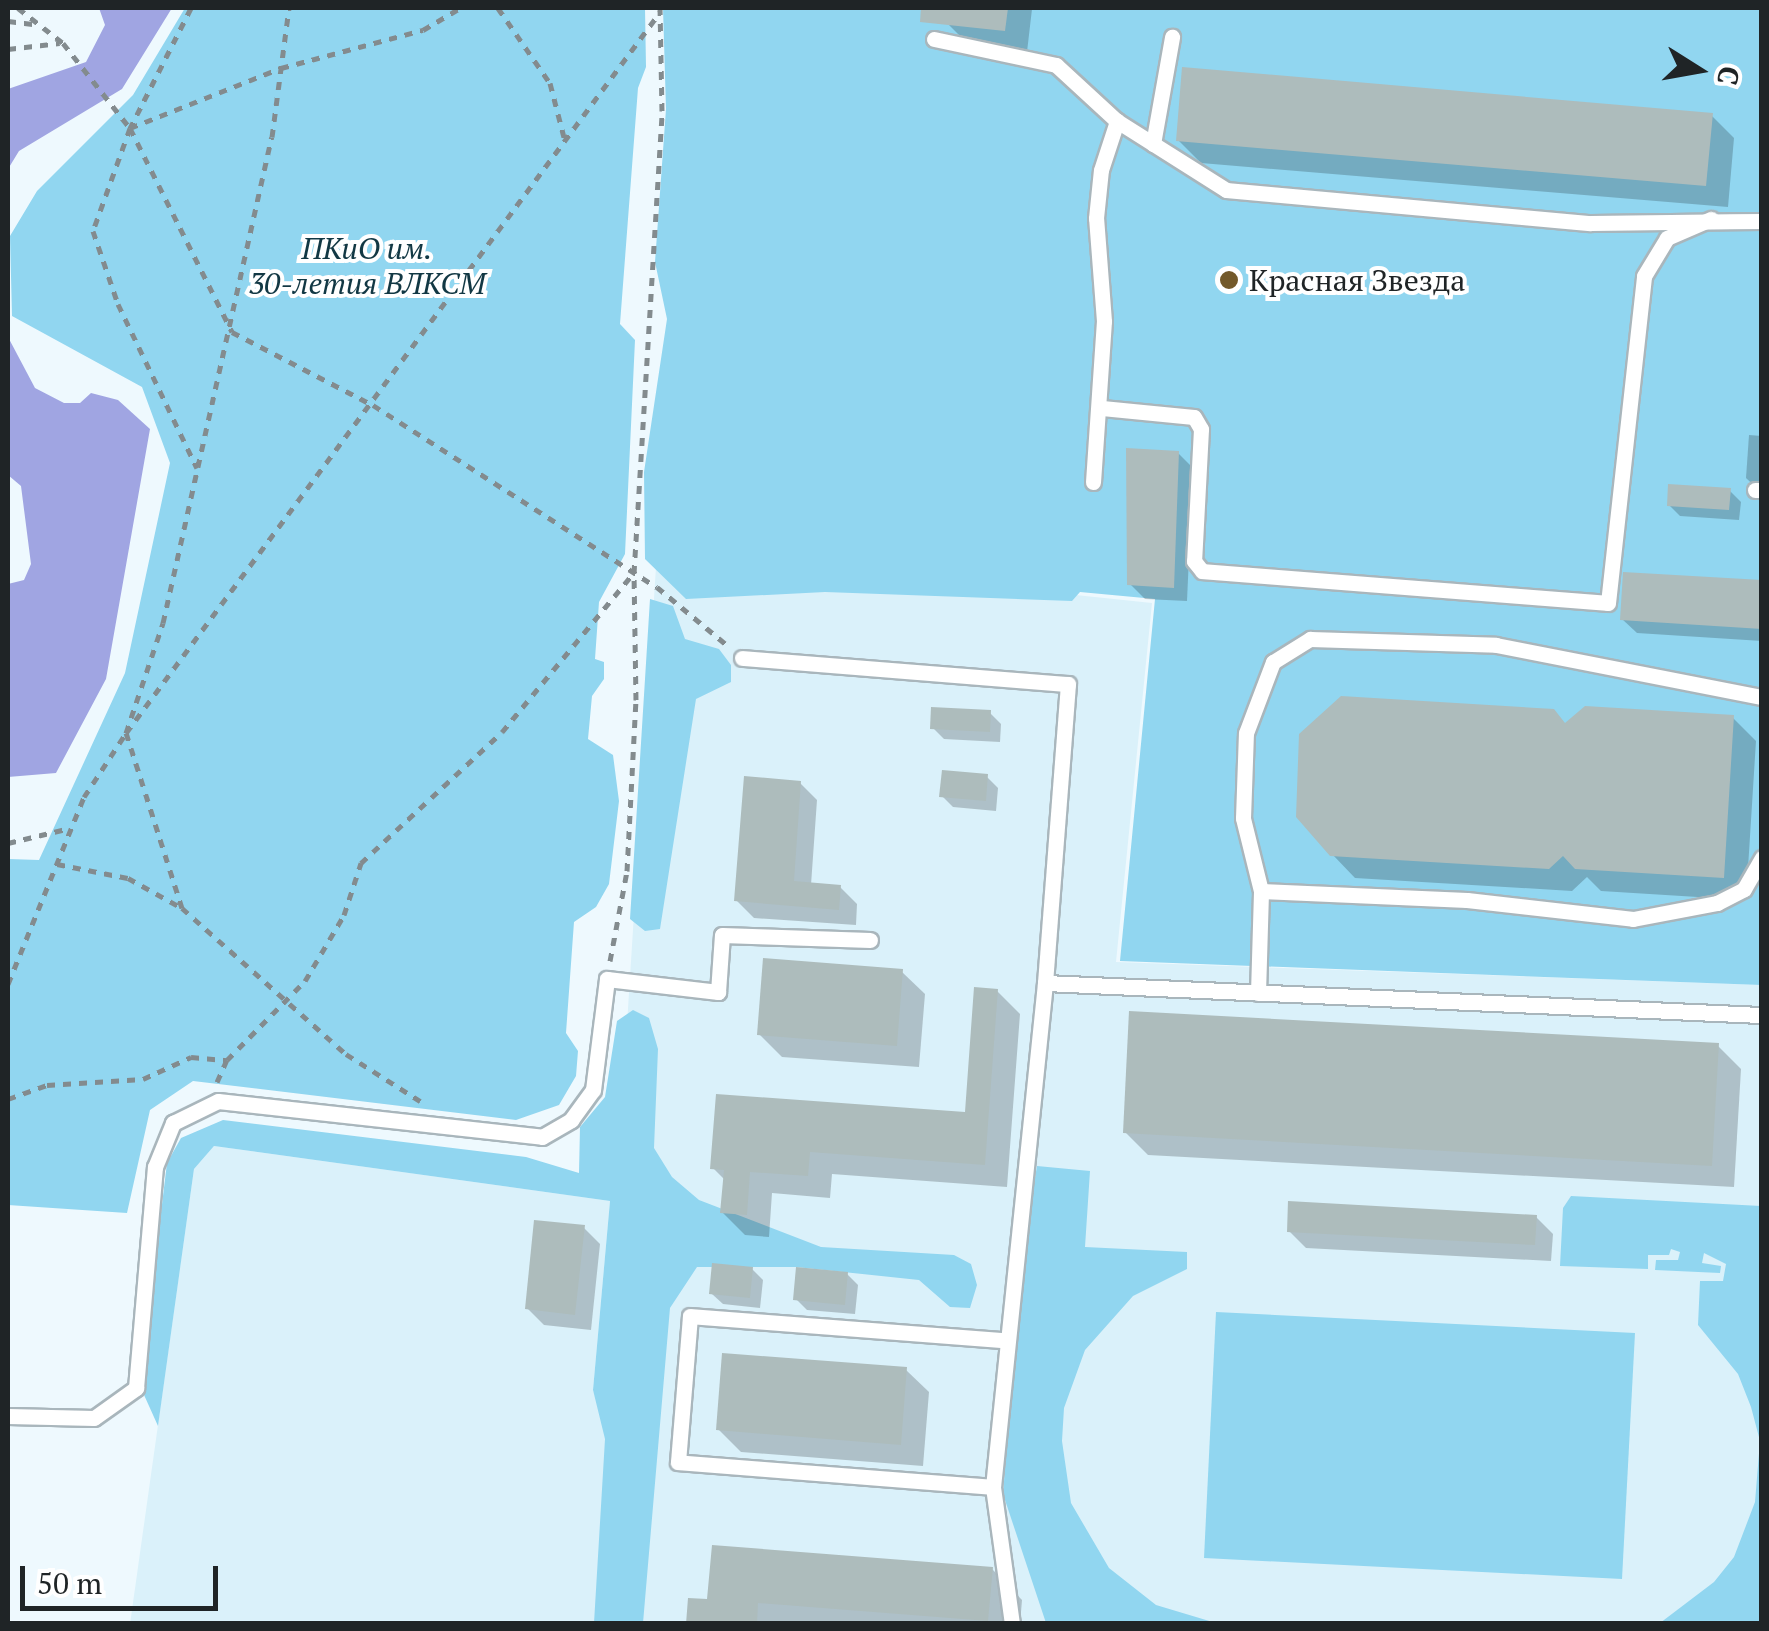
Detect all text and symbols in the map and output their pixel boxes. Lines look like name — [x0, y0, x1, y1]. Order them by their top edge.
north arrow — [1649, 20, 1749, 120]
text: С — [1709, 63, 1749, 88]
park label: ПКиО им. 30-летия ВЛКСМ — [249, 230, 485, 300]
place label: Красная Звезда — [1249, 262, 1465, 298]
marker: Красная Звезда — [1218, 269, 1240, 291]
scale bar — [25, 1546, 222, 1608]
text: 50 m — [37, 1563, 102, 1603]

